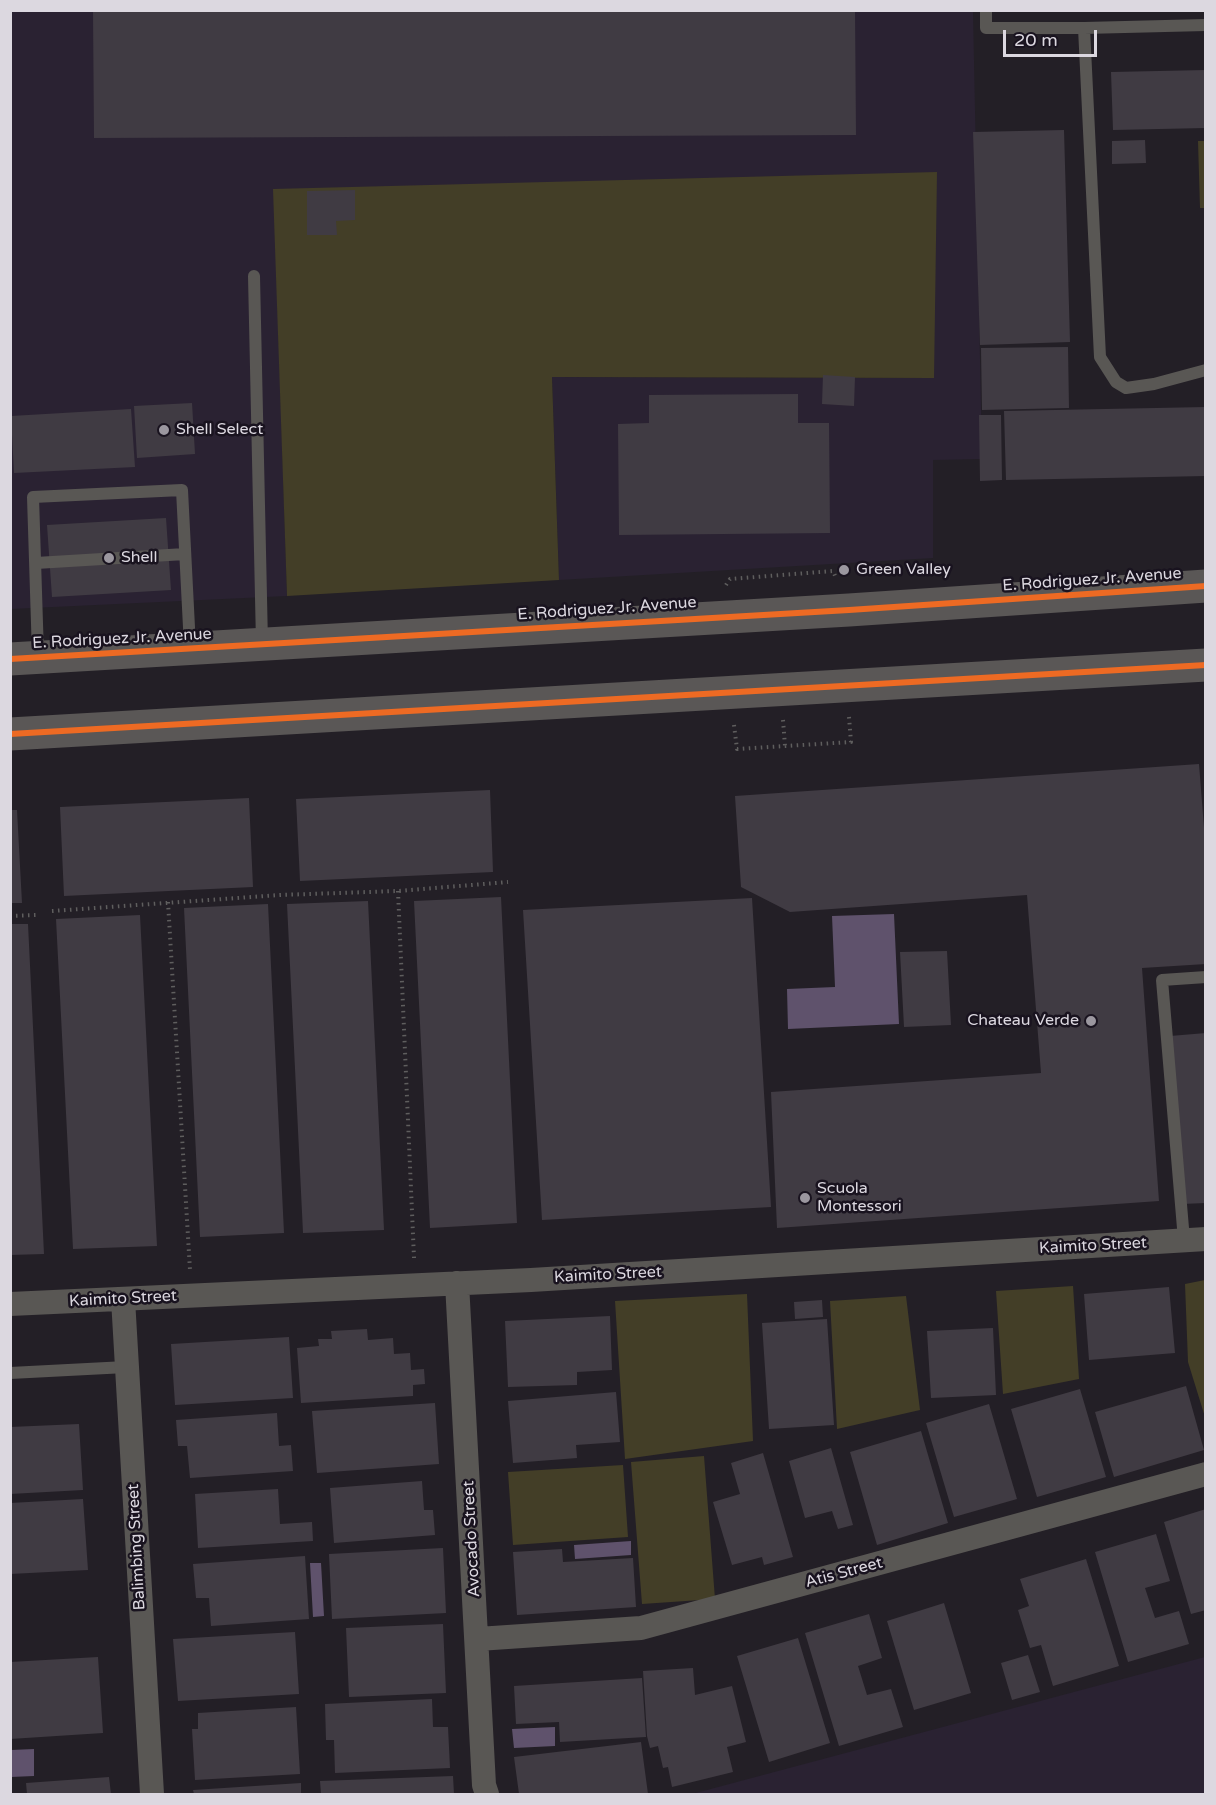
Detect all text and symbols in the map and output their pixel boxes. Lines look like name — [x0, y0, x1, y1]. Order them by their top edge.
scale bar — [1006, 18, 1100, 56]
text: 20 m — [1014, 29, 1058, 51]
place label: Shell Select — [176, 420, 263, 440]
marker: Shell Select — [157, 423, 171, 437]
place label: Shell — [121, 548, 157, 568]
marker: Shell — [102, 551, 116, 565]
place label: Green Valley — [856, 560, 951, 580]
marker: Green Valley — [837, 563, 851, 577]
street label: E. Rodriguez Jr. Avenue — [1002, 564, 1182, 596]
street label: E. Rodriguez Jr. Avenue — [517, 593, 697, 625]
street label: E. Rodriguez Jr. Avenue — [32, 625, 212, 653]
place label: Chateau Verde — [967, 1011, 1079, 1031]
marker: Chateau Verde — [1084, 1014, 1098, 1028]
place label: Scuola Montessori — [817, 1179, 902, 1217]
marker: Scuola Montessori — [798, 1191, 812, 1205]
street label: Kaimito Street — [1039, 1234, 1147, 1258]
street label: Kaimito Street — [554, 1263, 662, 1287]
street label: Kaimito Street — [69, 1287, 177, 1311]
street label: Avocado Street — [459, 1480, 485, 1598]
street label: Balimbing Street — [124, 1483, 150, 1611]
street label: Atis Street — [803, 1553, 885, 1593]

